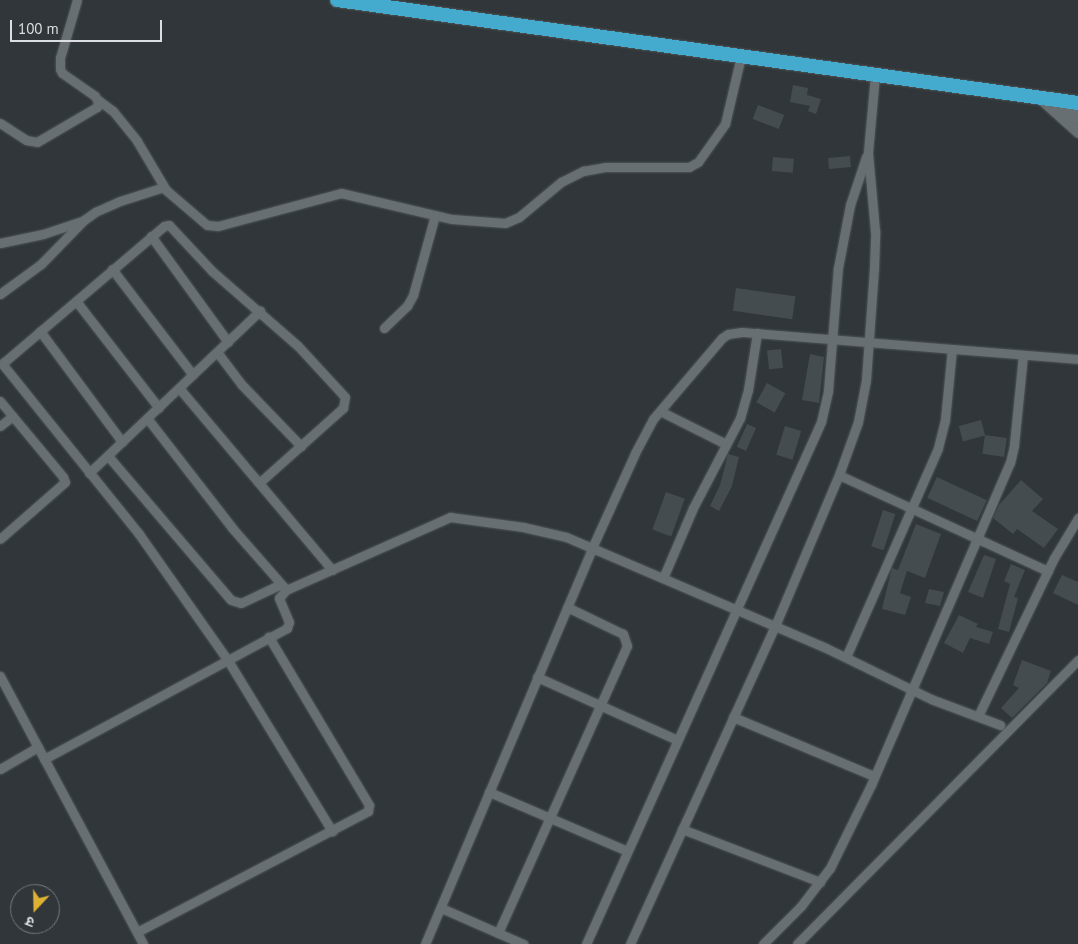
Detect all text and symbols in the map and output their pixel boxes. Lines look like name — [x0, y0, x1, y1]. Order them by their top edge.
scale bar — [12, 10, 165, 42]
text: 100 m — [18, 19, 59, 38]
north arrow — [10, 884, 60, 934]
text: उ — [23, 912, 37, 932]

